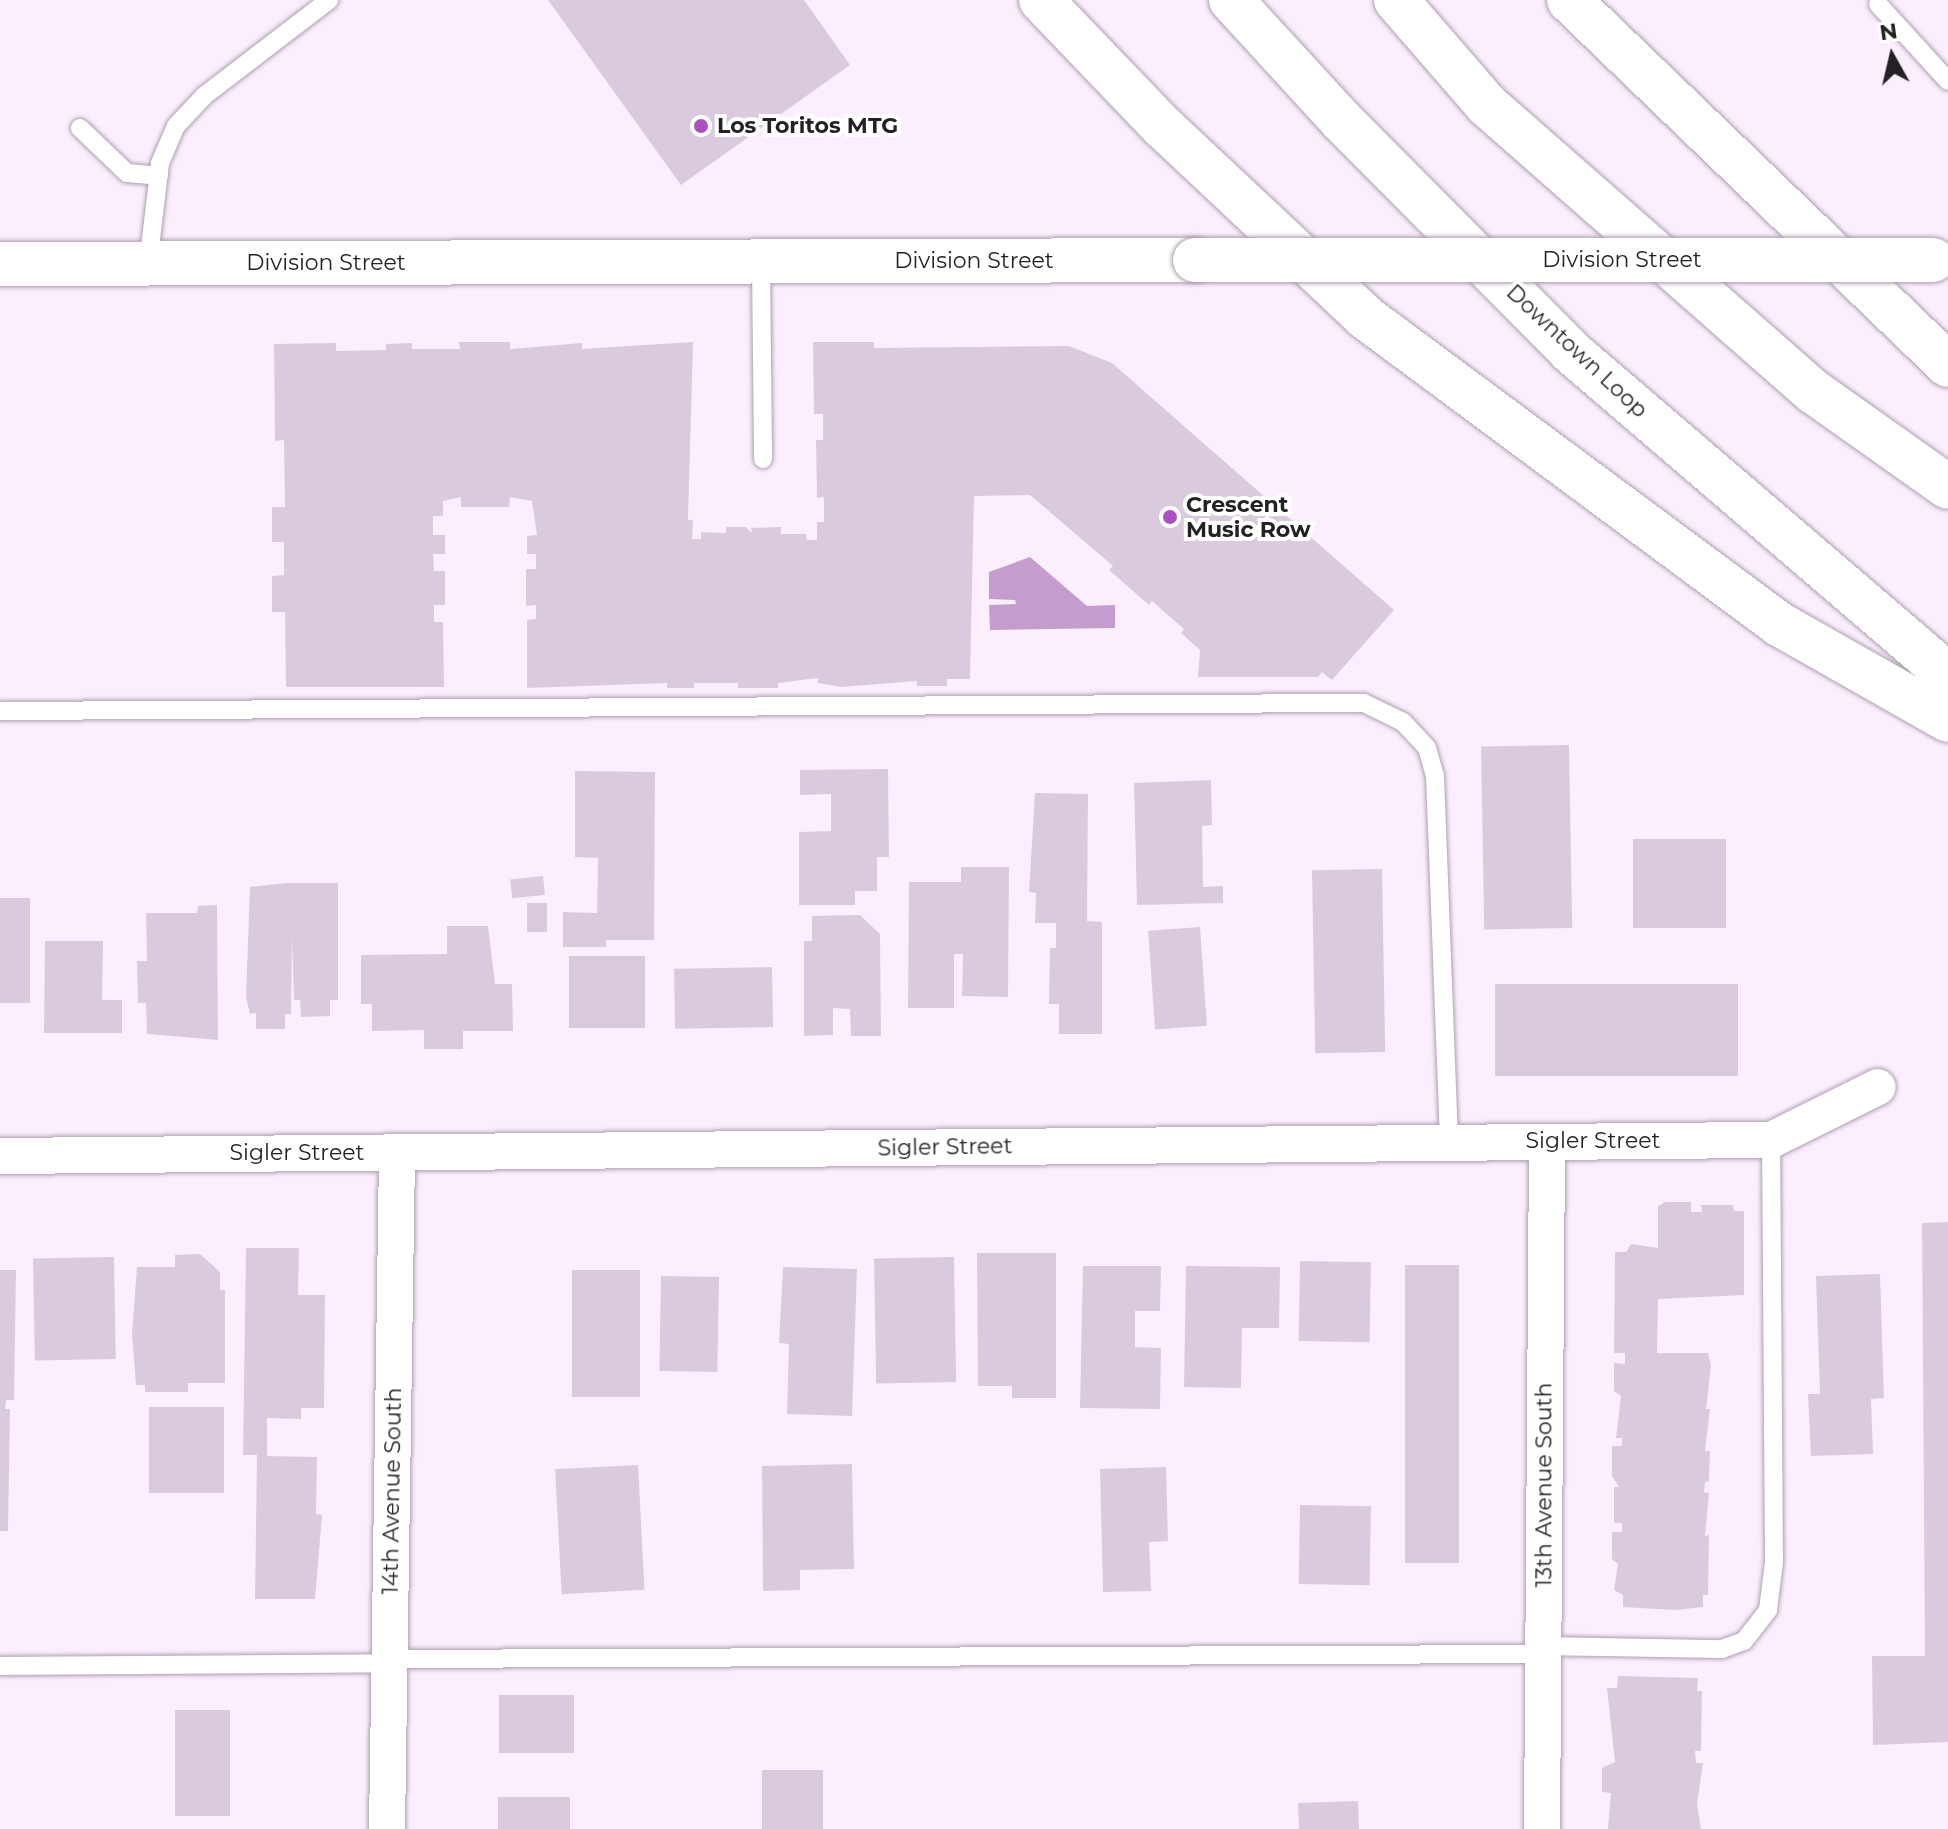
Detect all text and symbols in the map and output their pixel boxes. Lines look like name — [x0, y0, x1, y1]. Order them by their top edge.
north arrow — [1852, 16, 1932, 96]
text: N — [1878, 17, 1899, 46]
place label: Los Toritos MTG — [717, 113, 898, 139]
marker: Los Toritos MTG — [692, 117, 710, 135]
street label: Division Street — [1542, 247, 1702, 273]
street label: Division Street — [894, 248, 1054, 274]
street label: Division Street — [246, 250, 406, 276]
street label: Downtown Loop — [1501, 279, 1653, 423]
place label: Crescent Music Row — [1186, 491, 1311, 542]
marker: Crescent Music Row — [1161, 508, 1179, 526]
street label: Sigler Street — [1526, 1128, 1660, 1154]
street label: Sigler Street — [877, 1133, 1013, 1161]
street label: Sigler Street — [230, 1140, 364, 1166]
street label: 13th Avenue South — [1531, 1383, 1557, 1587]
street label: 14th Avenue South — [377, 1387, 407, 1595]

